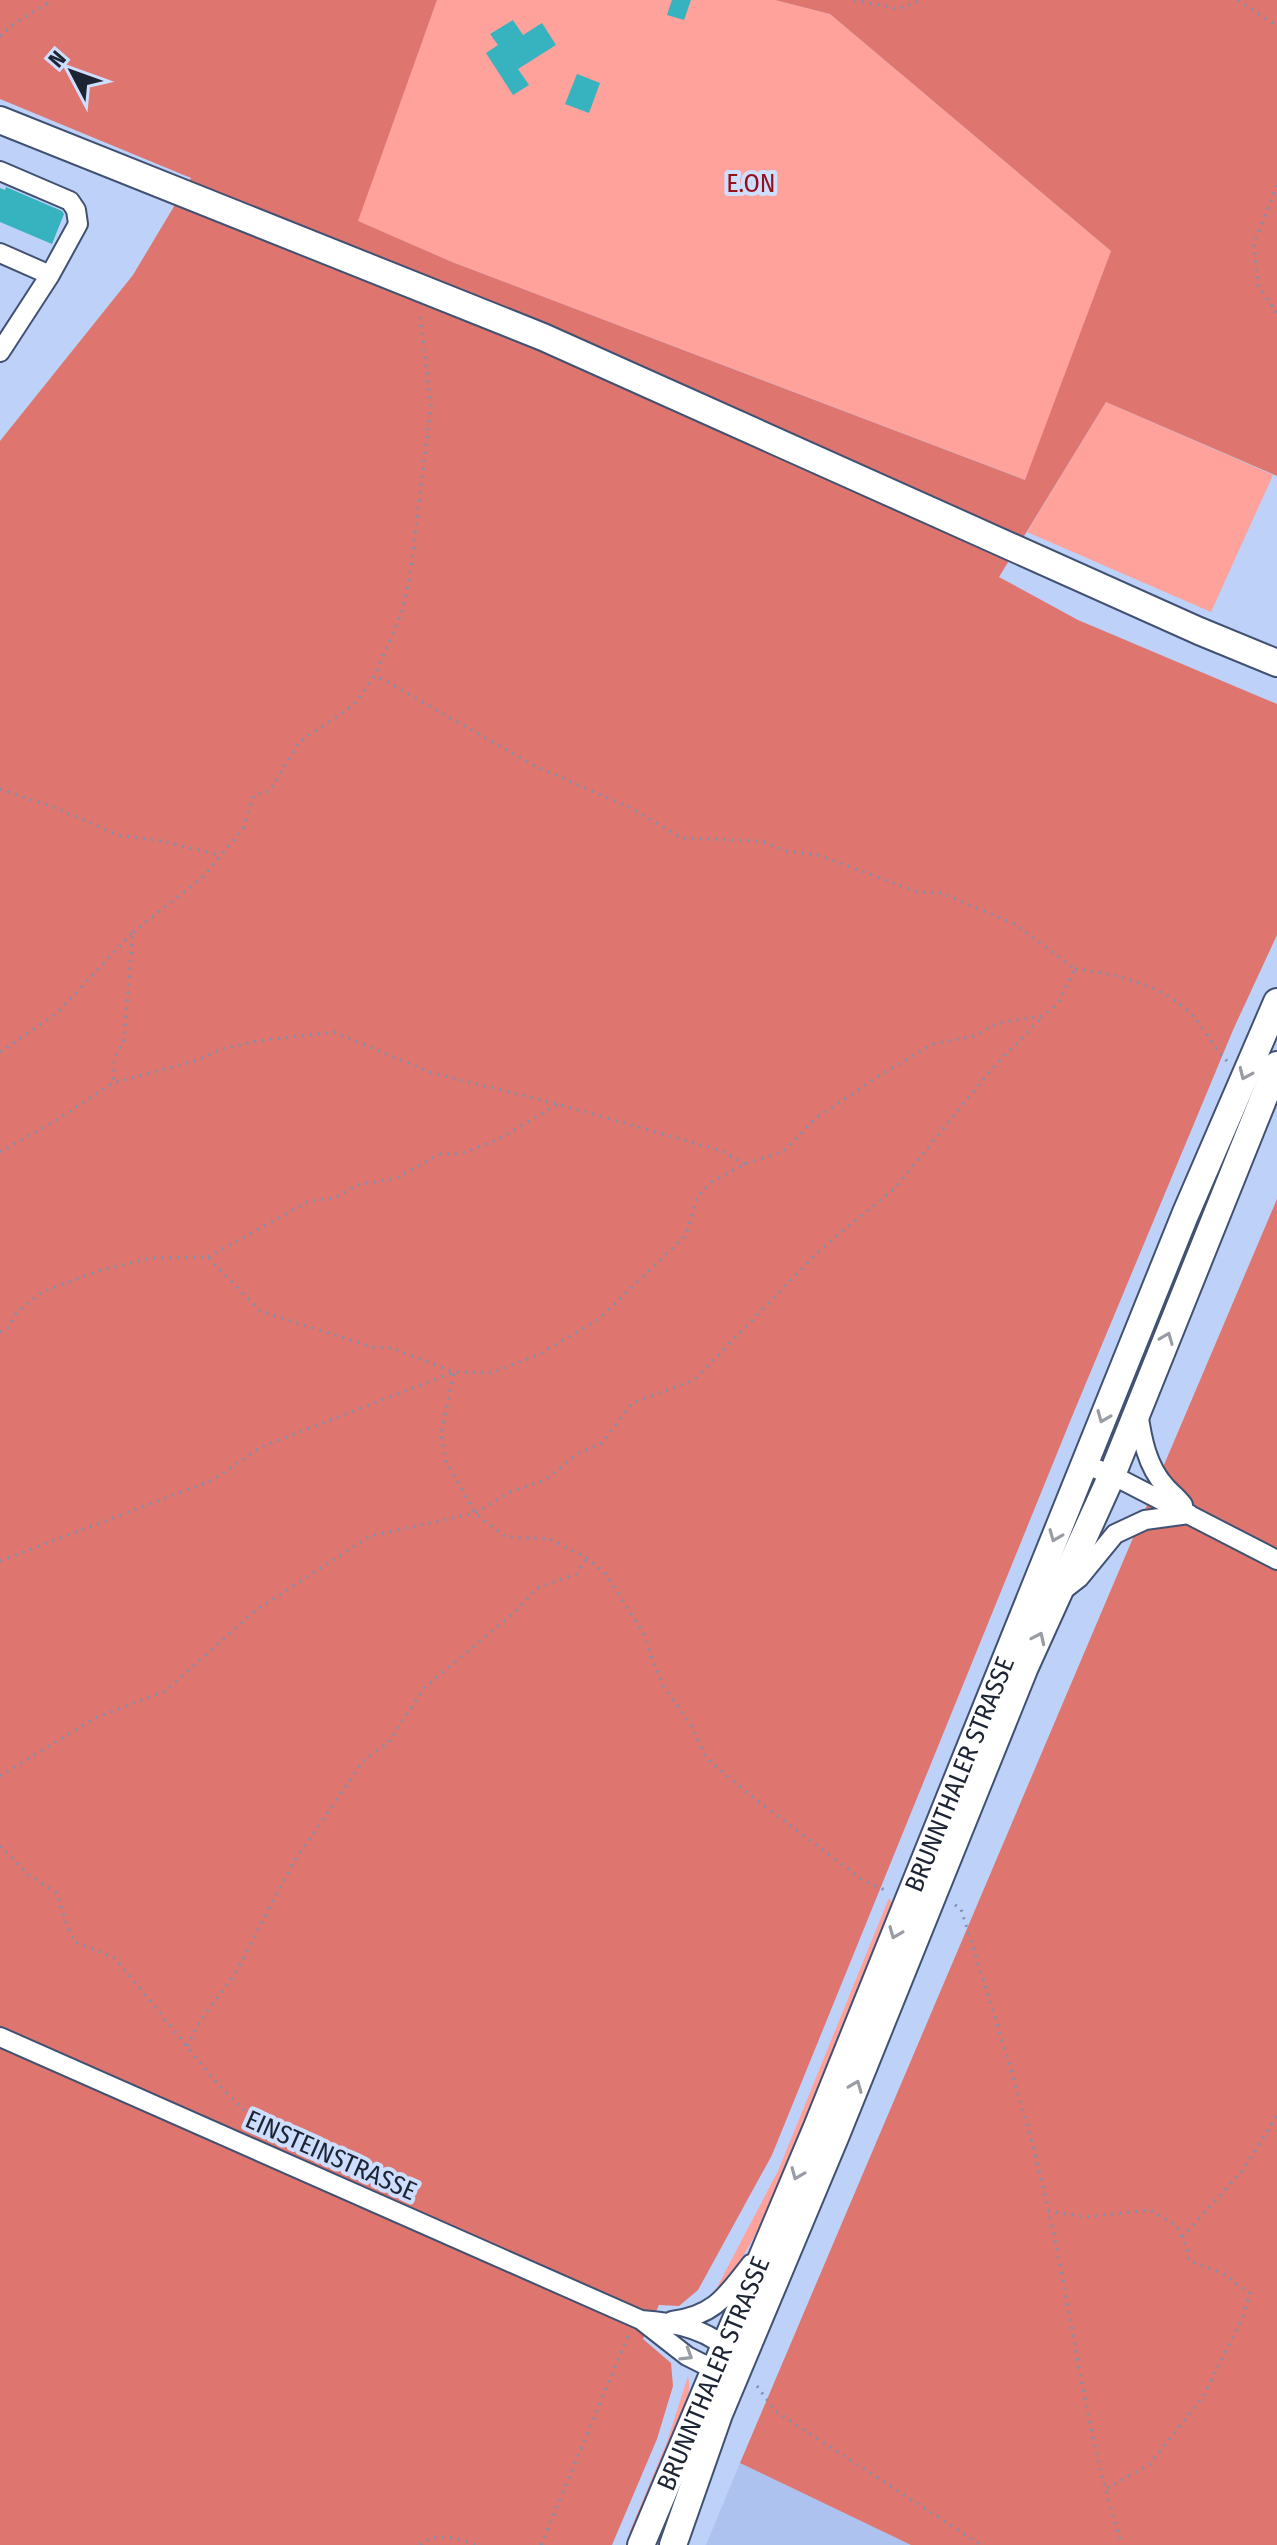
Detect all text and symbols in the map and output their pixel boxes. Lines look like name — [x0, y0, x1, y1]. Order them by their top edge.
north arrow — [32, 32, 112, 112]
text: N — [43, 45, 72, 73]
park label: E.ON — [726, 168, 776, 199]
one-way arrow — [1239, 1065, 1255, 1080]
one-way arrow — [1157, 1332, 1174, 1346]
one-way arrow — [1097, 1409, 1113, 1423]
one-way arrow — [1048, 1528, 1065, 1542]
one-way arrow — [1029, 1631, 1045, 1646]
street label: BRUNNTHALER STRASSE — [899, 1652, 1021, 1896]
one-way arrow — [888, 1925, 905, 1939]
one-way arrow — [846, 2079, 863, 2093]
street label: EINSTEINSTRASSE — [241, 2104, 421, 2207]
one-way arrow — [791, 2166, 807, 2180]
street label: BRUNNTHALER STRASSE — [651, 2252, 777, 2495]
one-way arrow — [678, 2345, 693, 2360]

